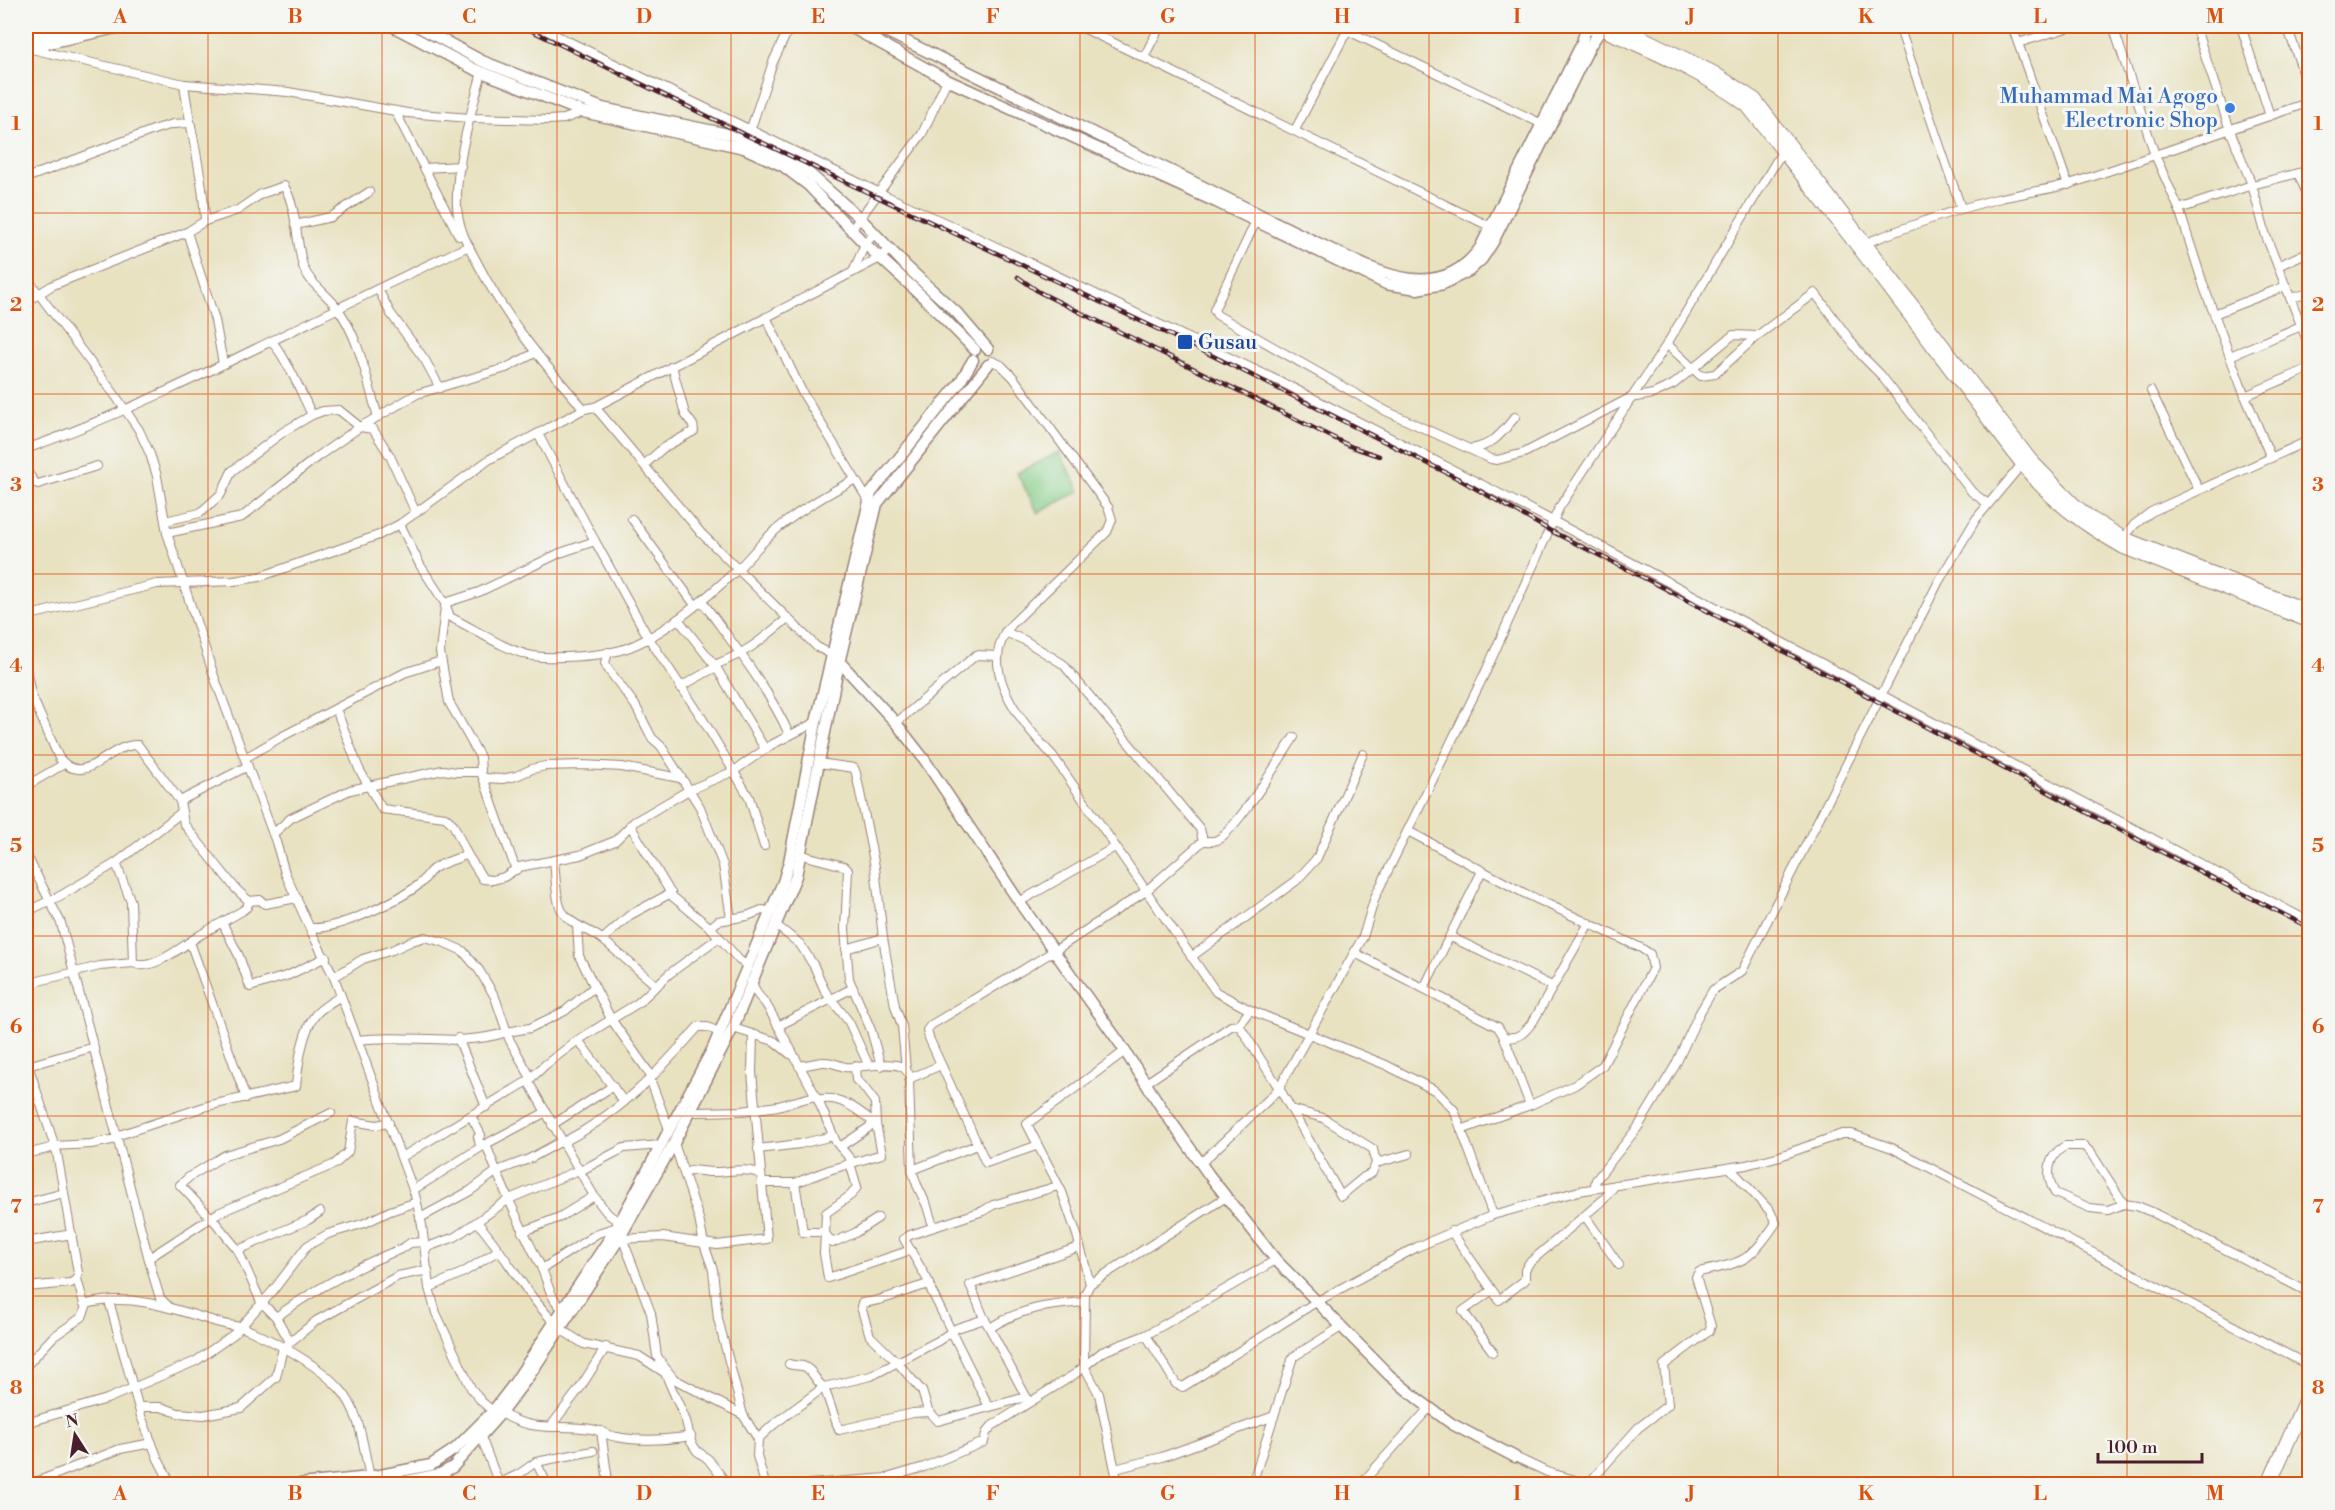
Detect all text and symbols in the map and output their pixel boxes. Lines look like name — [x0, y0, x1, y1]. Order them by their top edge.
text: A — [112, 5, 128, 30]
text: B — [287, 5, 303, 30]
text: C — [462, 5, 476, 30]
text: D — [636, 5, 652, 30]
text: E — [811, 5, 825, 30]
text: F — [986, 5, 1000, 30]
text: G — [1160, 5, 1176, 30]
text: H — [1334, 5, 1351, 30]
text: I — [1513, 5, 1521, 30]
text: J — [1684, 5, 1695, 30]
text: K — [1858, 5, 1875, 30]
text: L — [2033, 5, 2047, 30]
text: M — [2206, 5, 2225, 30]
place label: Muhammad Mai Agogo Electronic Shop — [2000, 84, 2218, 134]
marker: Muhammad Mai Agogo Electronic Shop — [2223, 101, 2237, 115]
text: 1 — [11, 112, 21, 137]
text: 1 — [2313, 112, 2323, 137]
text: 2 — [10, 293, 22, 318]
text: 2 — [2312, 293, 2324, 318]
place label: Gusau — [1198, 330, 1257, 356]
marker: Gusau — [1176, 333, 1194, 351]
text: 3 — [10, 473, 22, 498]
text: 3 — [2312, 473, 2324, 498]
text: 4 — [9, 654, 23, 679]
text: 4 — [2311, 654, 2325, 679]
text: 5 — [10, 834, 22, 859]
text: 5 — [2312, 834, 2324, 859]
text: 6 — [10, 1015, 23, 1040]
text: 6 — [2312, 1015, 2325, 1040]
text: 7 — [10, 1195, 22, 1220]
text: 7 — [2312, 1195, 2324, 1220]
text: 8 — [10, 1376, 23, 1401]
text: 8 — [2312, 1376, 2325, 1401]
north arrow — [45, 1405, 105, 1465]
text: N — [64, 1410, 81, 1432]
scale bar — [2098, 1426, 2202, 1464]
text: 100 m — [2107, 1436, 2158, 1459]
text: A — [112, 1482, 128, 1507]
text: B — [287, 1482, 303, 1507]
text: C — [462, 1482, 476, 1507]
text: D — [636, 1482, 652, 1507]
text: E — [811, 1482, 825, 1507]
text: F — [986, 1482, 1000, 1507]
text: G — [1160, 1482, 1176, 1507]
text: H — [1334, 1482, 1351, 1507]
text: I — [1513, 1482, 1521, 1507]
text: J — [1684, 1482, 1695, 1507]
text: K — [1858, 1482, 1875, 1507]
text: L — [2033, 1482, 2047, 1507]
text: M — [2206, 1482, 2225, 1507]

